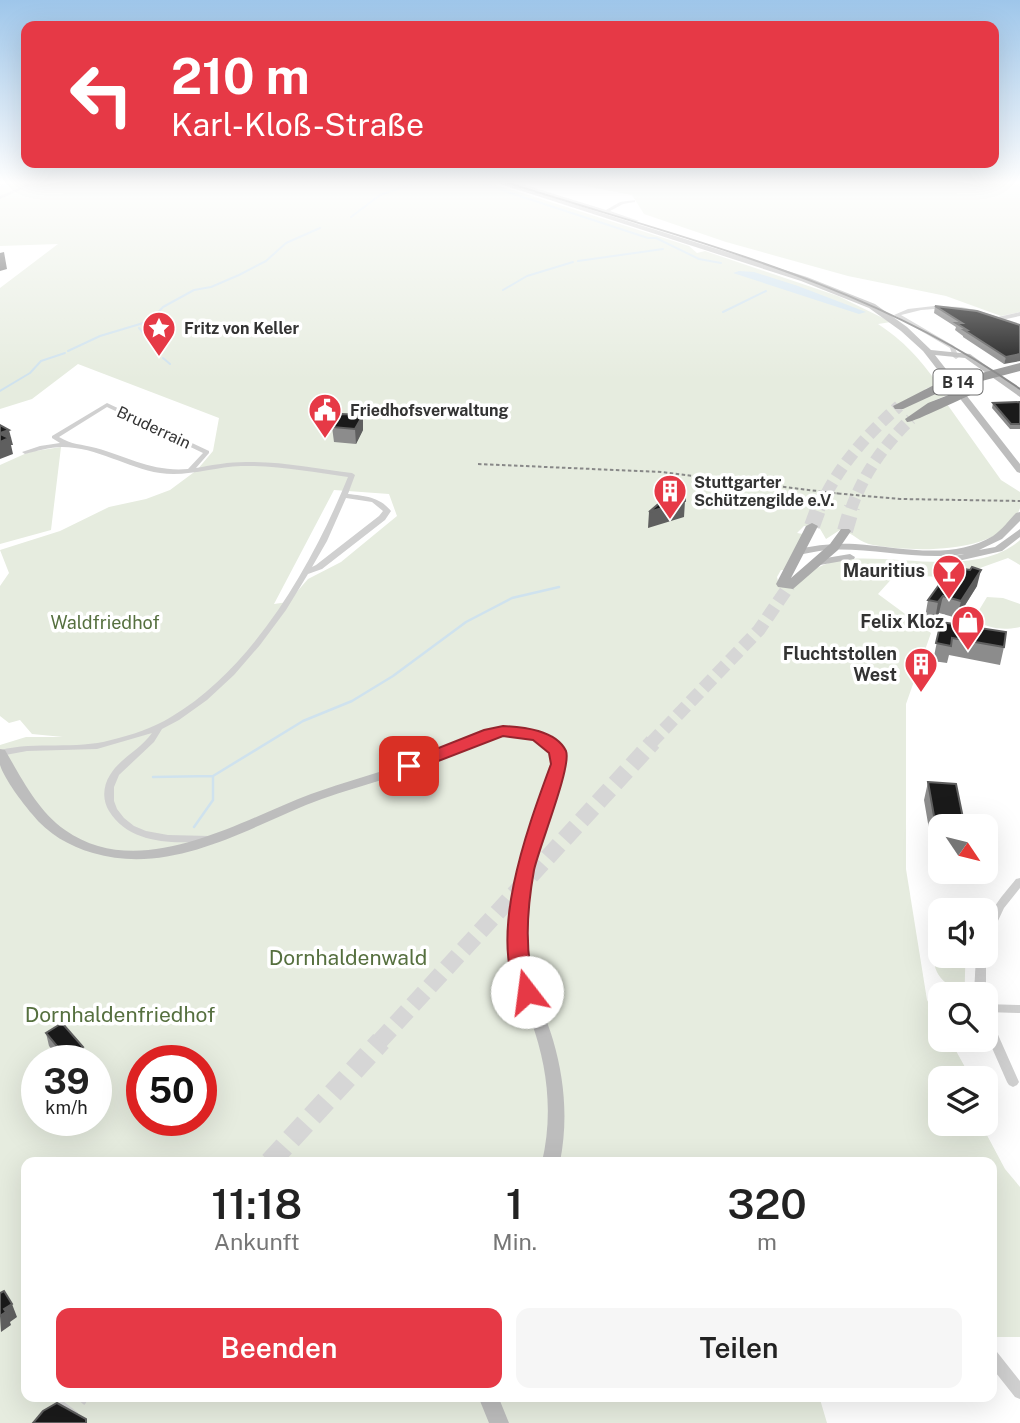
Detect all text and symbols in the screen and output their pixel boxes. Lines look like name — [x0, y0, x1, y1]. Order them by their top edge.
text: 210 m — [171, 47, 310, 105]
icon: left — [56, 49, 147, 140]
text: Karl-Kloß-Straße — [171, 106, 424, 143]
place icon: Fritz von Keller — [140, 309, 178, 358]
place label: Fritz von Keller — [184, 319, 299, 338]
road number: B 14 — [934, 370, 982, 394]
public building icon: Friedhofsverwaltung — [306, 391, 344, 440]
place label: Friedhofsverwaltung — [350, 401, 509, 420]
street label: Bruderrain — [114, 402, 194, 453]
building icon: Stuttgarter Schützengilde e.V. — [651, 472, 689, 521]
place label: Stuttgarter Schützengilde e.V. — [694, 473, 835, 510]
bar icon: Mauritius — [930, 552, 968, 601]
place label: Mauritius — [843, 560, 925, 581]
shop icon: Felix Kloz — [949, 603, 987, 652]
place label: Felix Kloz — [860, 611, 944, 632]
park label: Waldfriedhof — [50, 612, 160, 633]
place label: Fluchtstollen West — [783, 643, 897, 685]
building icon: Fluchtstollen West — [902, 645, 940, 694]
pin — [379, 736, 439, 796]
icon: arrive — [390, 747, 428, 785]
north arrow — [928, 814, 998, 884]
map controls — [928, 814, 998, 1136]
button: sound — [928, 898, 998, 968]
park label: Dornhaldenwald — [269, 945, 427, 970]
position arrow — [490, 955, 564, 1029]
button: search — [928, 982, 998, 1052]
park label: Dornhaldenfriedhof — [25, 1002, 215, 1027]
speed limit sign: 50 — [126, 1045, 217, 1136]
text: 39 — [43, 1061, 90, 1102]
button: layers — [928, 1066, 998, 1136]
text: km/h — [45, 1097, 88, 1118]
text: 11:18 — [211, 1179, 302, 1228]
text: 1 — [506, 1179, 523, 1228]
text: 320 — [727, 1179, 807, 1228]
text: Ankunft — [214, 1228, 300, 1255]
text: Min. — [492, 1228, 537, 1255]
text: m — [757, 1228, 777, 1255]
button: Beenden — [56, 1308, 502, 1388]
button: Teilen — [516, 1308, 962, 1388]

